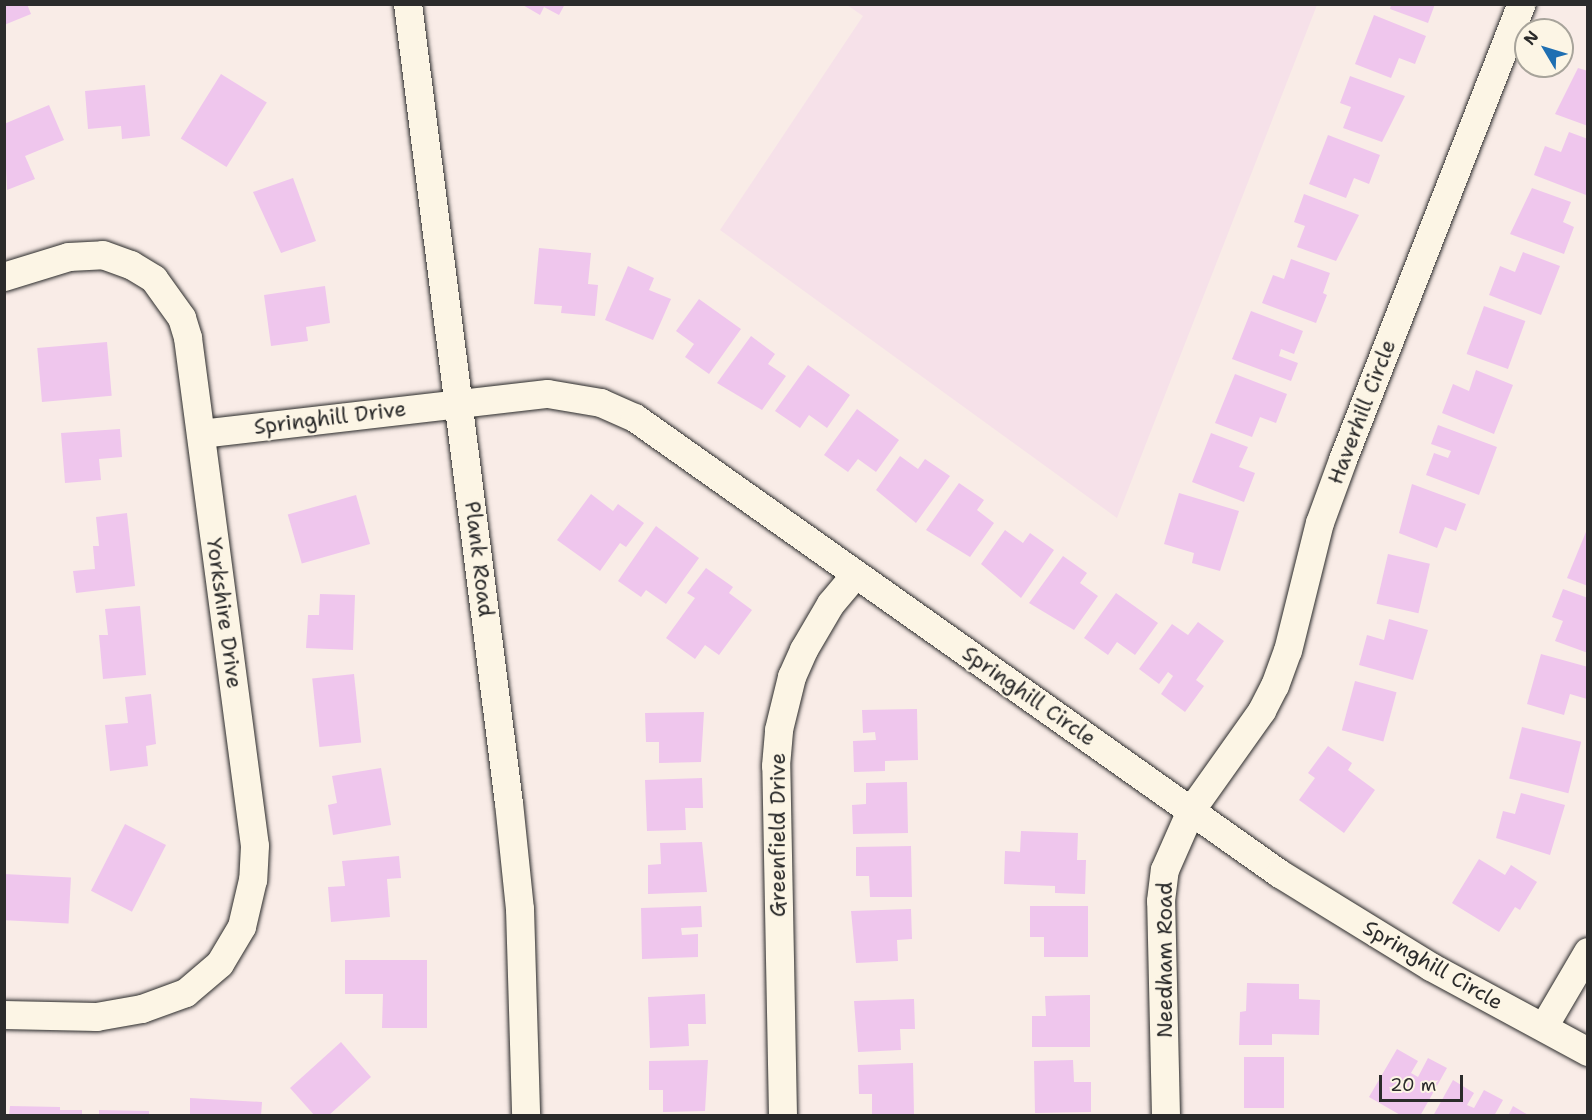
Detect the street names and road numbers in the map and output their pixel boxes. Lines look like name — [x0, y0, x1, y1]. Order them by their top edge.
street label: Haverhill Circle — [1323, 336, 1401, 488]
street label: Springhill Drive — [252, 396, 408, 440]
street label: Plank Road — [459, 500, 499, 618]
street label: Yorkshire Drive — [201, 536, 247, 690]
street label: Springhill Circle — [958, 641, 1100, 751]
street label: Greenfield Drive — [765, 753, 791, 917]
street label: Needham Road — [1152, 882, 1178, 1038]
street label: Springhill Circle — [1359, 915, 1507, 1015]

